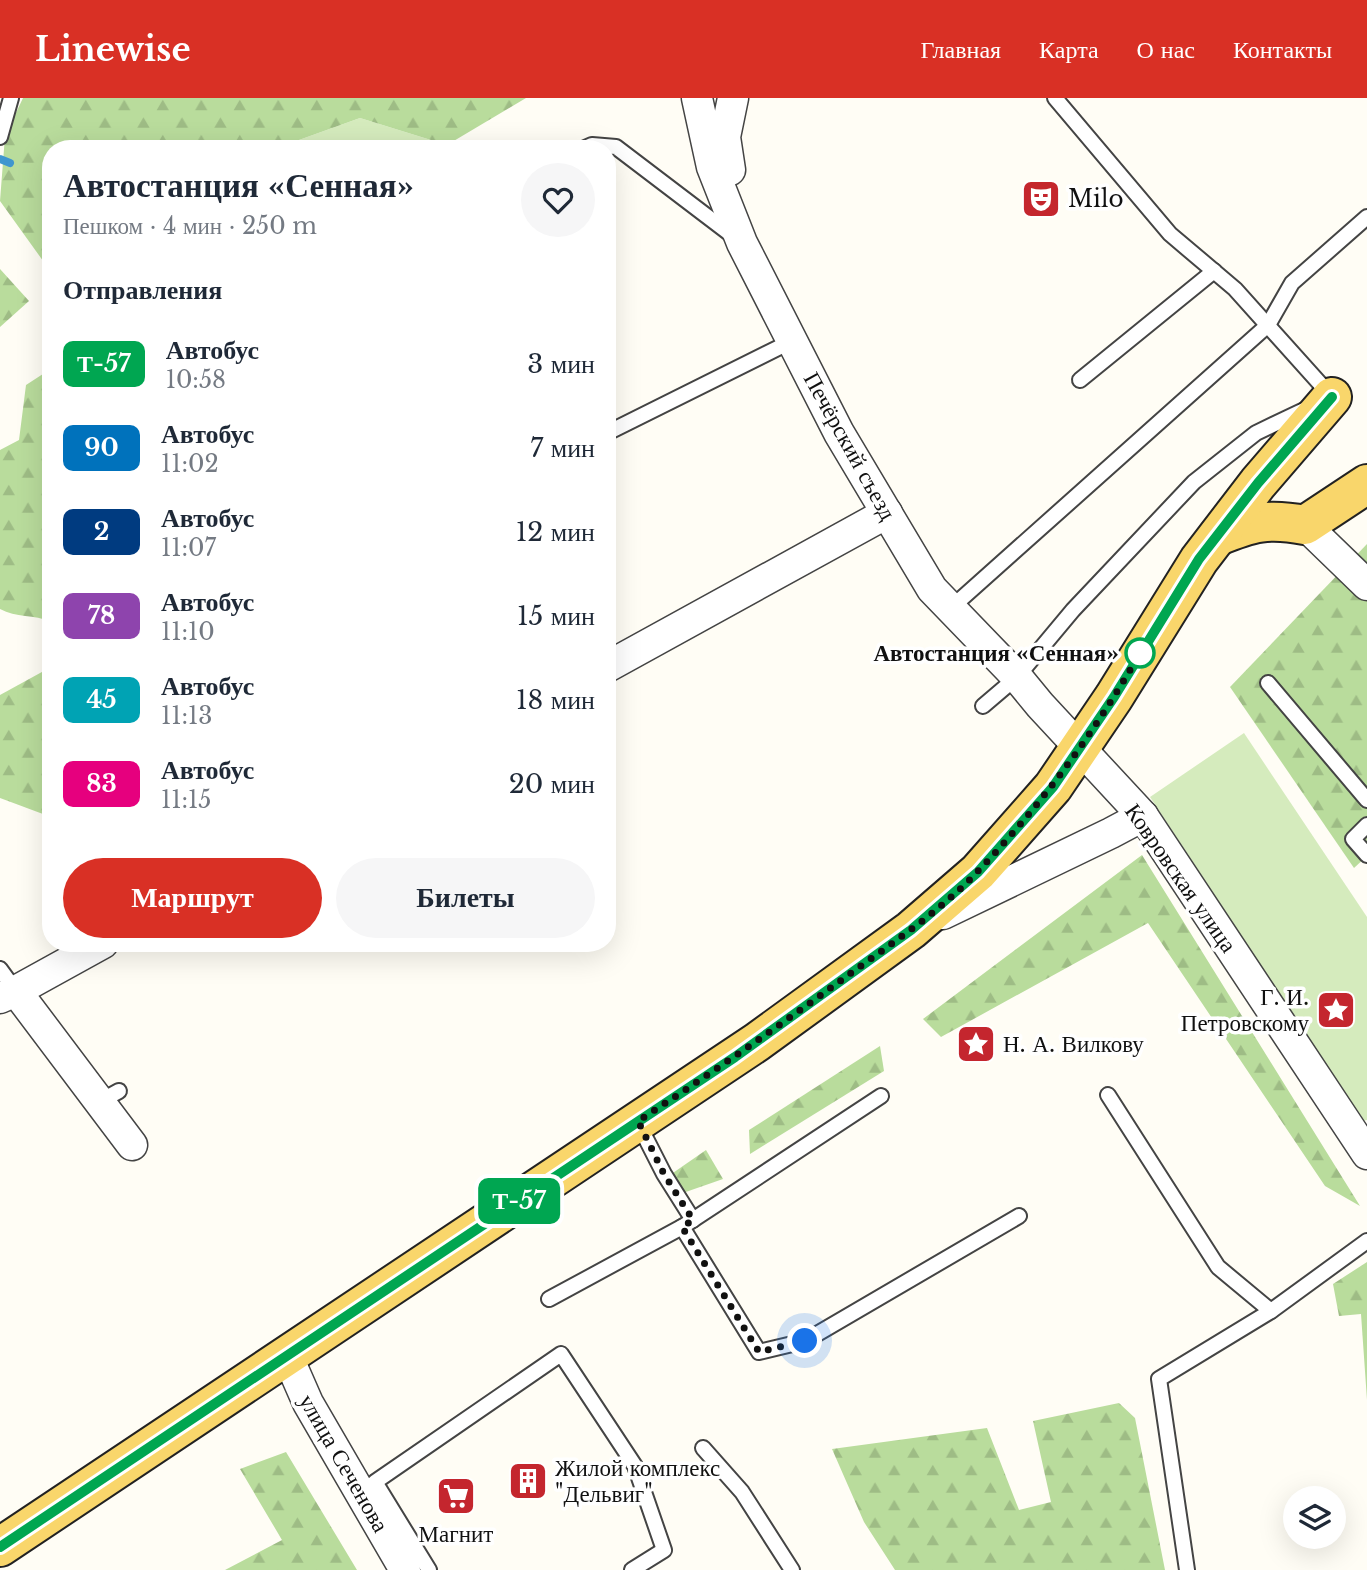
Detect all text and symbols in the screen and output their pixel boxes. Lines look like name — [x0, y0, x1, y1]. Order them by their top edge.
text: Linewise — [35, 29, 191, 70]
text: Главная — [921, 35, 1001, 64]
text: Карта — [1039, 35, 1099, 64]
text: О нас — [1137, 35, 1195, 64]
text: Контакты — [1233, 35, 1332, 64]
button: heart — [521, 163, 595, 237]
text: Автостанция «Сенная» — [63, 165, 414, 206]
theatre icon: Milo — [1020, 178, 1062, 220]
place label: Milo — [1068, 185, 1123, 213]
text: Пешком · 4 мин · 250 m — [63, 212, 317, 240]
text: Отправления — [63, 274, 222, 306]
text: Автобус — [166, 334, 259, 366]
text: 3 мин — [527, 348, 595, 380]
text: Т-57 — [77, 349, 131, 378]
text: 10:58 — [166, 366, 226, 394]
street label: Печёрский съезд — [798, 367, 902, 525]
text: Автобус — [161, 418, 254, 450]
text: 7 мин — [530, 432, 595, 464]
text: 90 — [84, 433, 119, 462]
text: 11:02 — [161, 450, 219, 478]
text: Автобус — [161, 502, 254, 534]
text: 12 мин — [516, 516, 595, 548]
text: 2 — [94, 517, 109, 546]
text: 11:07 — [161, 534, 216, 562]
text: Автобус — [161, 586, 254, 618]
text: 15 мин — [517, 600, 595, 632]
text: 78 — [88, 601, 115, 630]
text: 11:10 — [161, 618, 215, 646]
marker: Автостанция «Сенная» — [1125, 638, 1155, 668]
place label: Автостанция «Сенная» — [873, 639, 1119, 667]
text: Автобус — [161, 670, 254, 702]
text: 18 мин — [516, 684, 595, 716]
text: 45 — [86, 685, 117, 714]
text: 11:13 — [161, 702, 213, 730]
text: Автобус — [161, 754, 254, 786]
text: 20 мин — [509, 768, 595, 800]
text: 83 — [86, 769, 117, 798]
text: 11:15 — [161, 786, 211, 814]
street label: Ковровская улица — [1119, 798, 1243, 958]
button: Маршрут — [63, 858, 322, 938]
button: Билеты — [336, 858, 595, 938]
place label: Г. И. Петровскому — [1181, 983, 1309, 1037]
place icon: Г. И. Петровскому — [1315, 989, 1357, 1031]
place icon: Н. А. Вилкову — [955, 1023, 997, 1065]
place label: Н. А. Вилкову — [1003, 1030, 1144, 1058]
line badge: Т-57 — [470, 1178, 568, 1224]
text: Т-57 — [492, 1186, 546, 1215]
your location — [787, 1323, 822, 1358]
street label: улица Сеченова — [293, 1389, 395, 1537]
place label: Жилой комплекс "Дельвиг" — [555, 1454, 720, 1508]
building icon: Жилой комплекс "Дельвиг" — [507, 1460, 549, 1502]
supermarket icon: Магнит — [435, 1475, 477, 1517]
map controls — [1283, 1486, 1346, 1549]
button: layers — [1283, 1486, 1346, 1549]
place label: Магнит — [419, 1520, 493, 1548]

